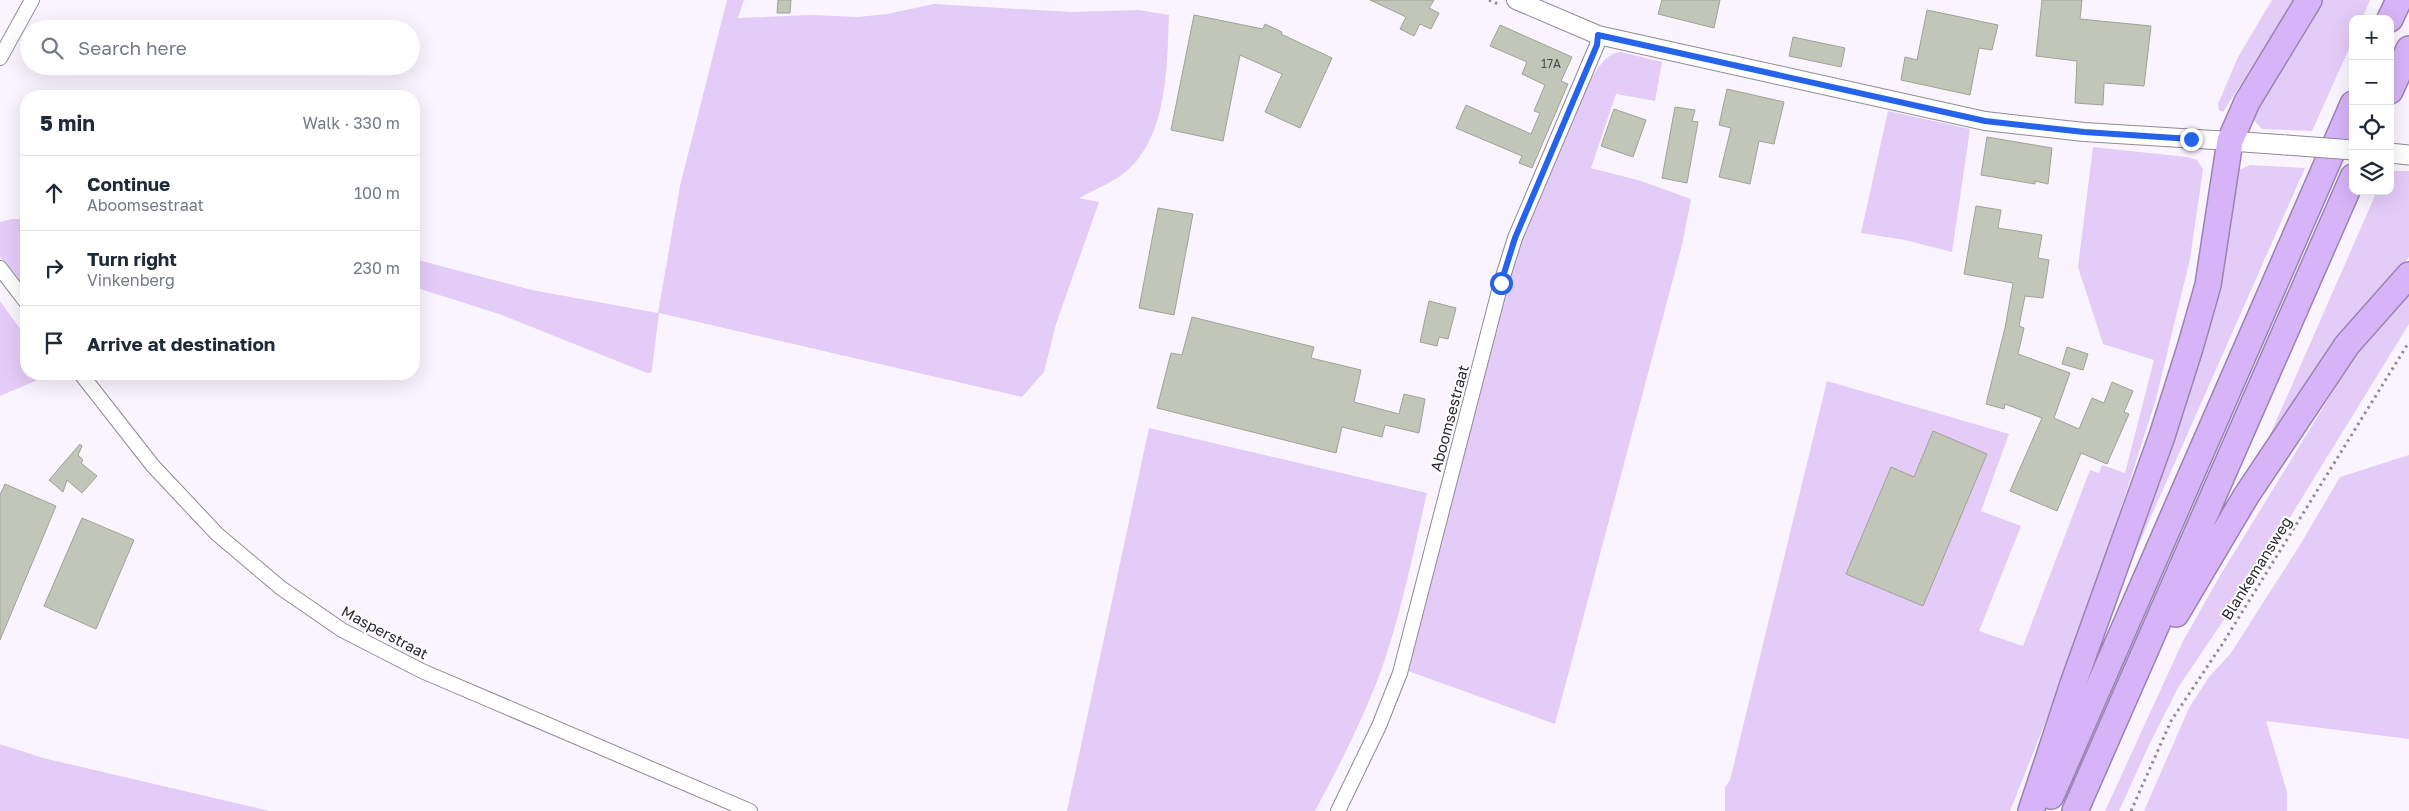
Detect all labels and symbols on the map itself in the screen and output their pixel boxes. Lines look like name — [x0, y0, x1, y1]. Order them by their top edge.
house number: 17A — [1541, 56, 1561, 71]
route end — [2180, 128, 2203, 151]
route start — [1490, 272, 1513, 295]
street label: Aboomsestraat — [1426, 363, 1472, 473]
street label: Blankemansweg — [2217, 513, 2295, 623]
street label: Masperstraat — [339, 602, 431, 662]

